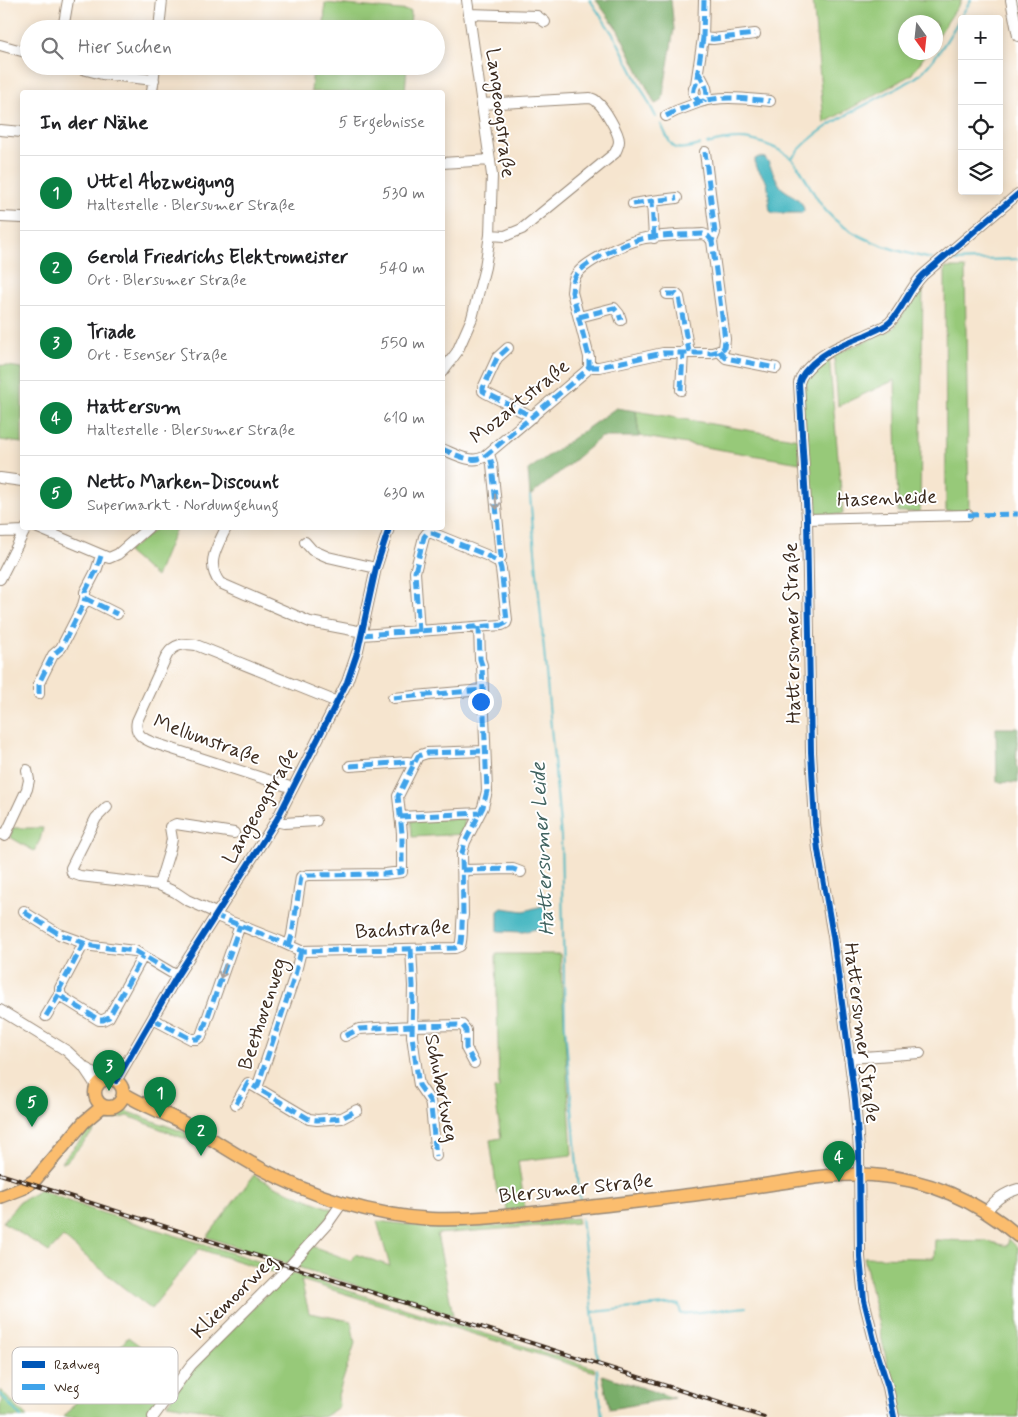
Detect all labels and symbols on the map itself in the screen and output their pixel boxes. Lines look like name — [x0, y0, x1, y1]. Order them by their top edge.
north arrow — [898, 15, 943, 60]
street label: Langeoogstraße — [478, 47, 521, 180]
street label: Mozartstraße — [464, 353, 576, 451]
street label: Hasenheide — [837, 484, 937, 514]
one-way arrow — [491, 494, 501, 510]
street label: Hattersumer Straße — [778, 542, 808, 724]
your location — [468, 689, 494, 715]
street label: Mellumstraße — [150, 708, 265, 772]
street label: Langeoogstraße — [217, 743, 306, 870]
water label: Hattersumer Leide — [524, 761, 562, 937]
street label: Bachstraße — [354, 914, 452, 946]
street label: Hattersumer Straße — [837, 941, 885, 1125]
street label: Beethovenweg — [232, 955, 295, 1074]
one-way arrow — [218, 963, 227, 978]
street label: Schubertweg — [417, 1032, 465, 1144]
pin: 3 — [93, 1050, 125, 1091]
pin: 1 — [144, 1077, 176, 1118]
pin: 5 — [16, 1086, 48, 1127]
pin: 2 — [185, 1115, 217, 1156]
pin: 4 — [823, 1141, 855, 1182]
street label: Blersumer Straße — [498, 1167, 655, 1211]
street label: Kliemoorweg — [186, 1249, 282, 1345]
legend — [12, 1347, 178, 1404]
text: Radweg — [54, 1356, 100, 1374]
text: Weg — [54, 1379, 80, 1399]

